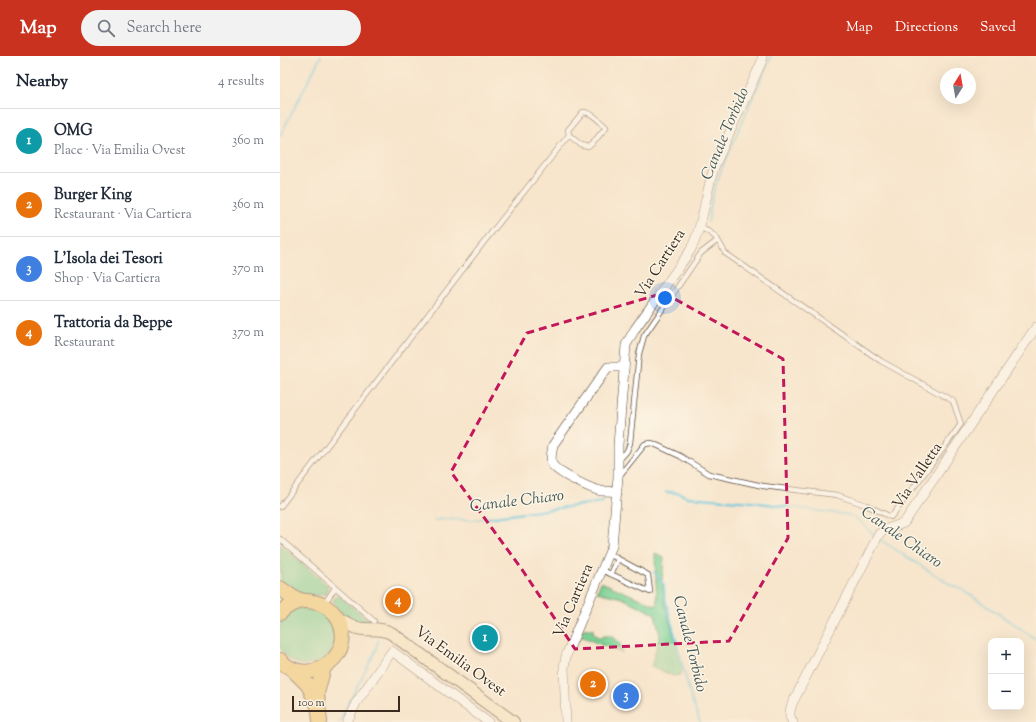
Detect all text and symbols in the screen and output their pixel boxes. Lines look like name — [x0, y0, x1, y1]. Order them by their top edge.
search box — [81, 10, 361, 46]
text: Map — [20, 15, 57, 42]
icon: search — [95, 17, 117, 39]
text: Search here — [127, 18, 202, 39]
text: Map — [846, 18, 873, 38]
text: Directions — [895, 18, 958, 38]
text: Saved — [980, 18, 1016, 38]
north arrow — [940, 68, 976, 104]
text: Nearby — [16, 70, 68, 94]
text: 4 results — [218, 73, 264, 91]
water label: Canale Torbido — [696, 84, 756, 184]
text: OMG — [54, 121, 92, 142]
text: 1 — [27, 132, 31, 150]
text: 360 m — [232, 132, 264, 150]
text: Place · Via Emilia Ovest — [54, 142, 185, 160]
text: Burger King — [54, 185, 132, 206]
text: 2 — [26, 196, 32, 214]
text: 360 m — [232, 196, 264, 214]
text: Restaurant · Via Cartiera — [54, 206, 192, 224]
street label: Via Cartiera — [631, 225, 691, 303]
text: L'Isola dei Tesori — [54, 249, 163, 270]
text: 3 — [26, 260, 32, 278]
text: 370 m — [232, 260, 264, 278]
text: Shop · Via Cartiera — [54, 270, 160, 288]
your location — [655, 288, 675, 308]
text: Trattoria da Beppe — [54, 313, 172, 334]
text: 4 — [26, 324, 32, 342]
text: 370 m — [232, 324, 264, 342]
text: Restaurant — [54, 334, 115, 352]
street label: Via Valletta — [888, 439, 948, 513]
water label: Canale Chiaro — [469, 485, 565, 519]
water label: Canale Chiaro — [856, 501, 946, 575]
street label: Via Cartiera — [549, 561, 599, 641]
pin: 4 — [385, 586, 411, 616]
water label: Canale Torbido — [666, 593, 712, 695]
street label: Via Emilia Ovest — [410, 622, 510, 702]
pin: 1 — [472, 623, 498, 653]
map controls — [988, 638, 1024, 710]
button: + — [988, 638, 1024, 674]
pin: 2 — [580, 669, 606, 699]
button: − — [988, 674, 1024, 710]
pin: 3 — [613, 681, 639, 711]
scale bar — [292, 694, 400, 713]
text: 100 m — [298, 695, 325, 711]

